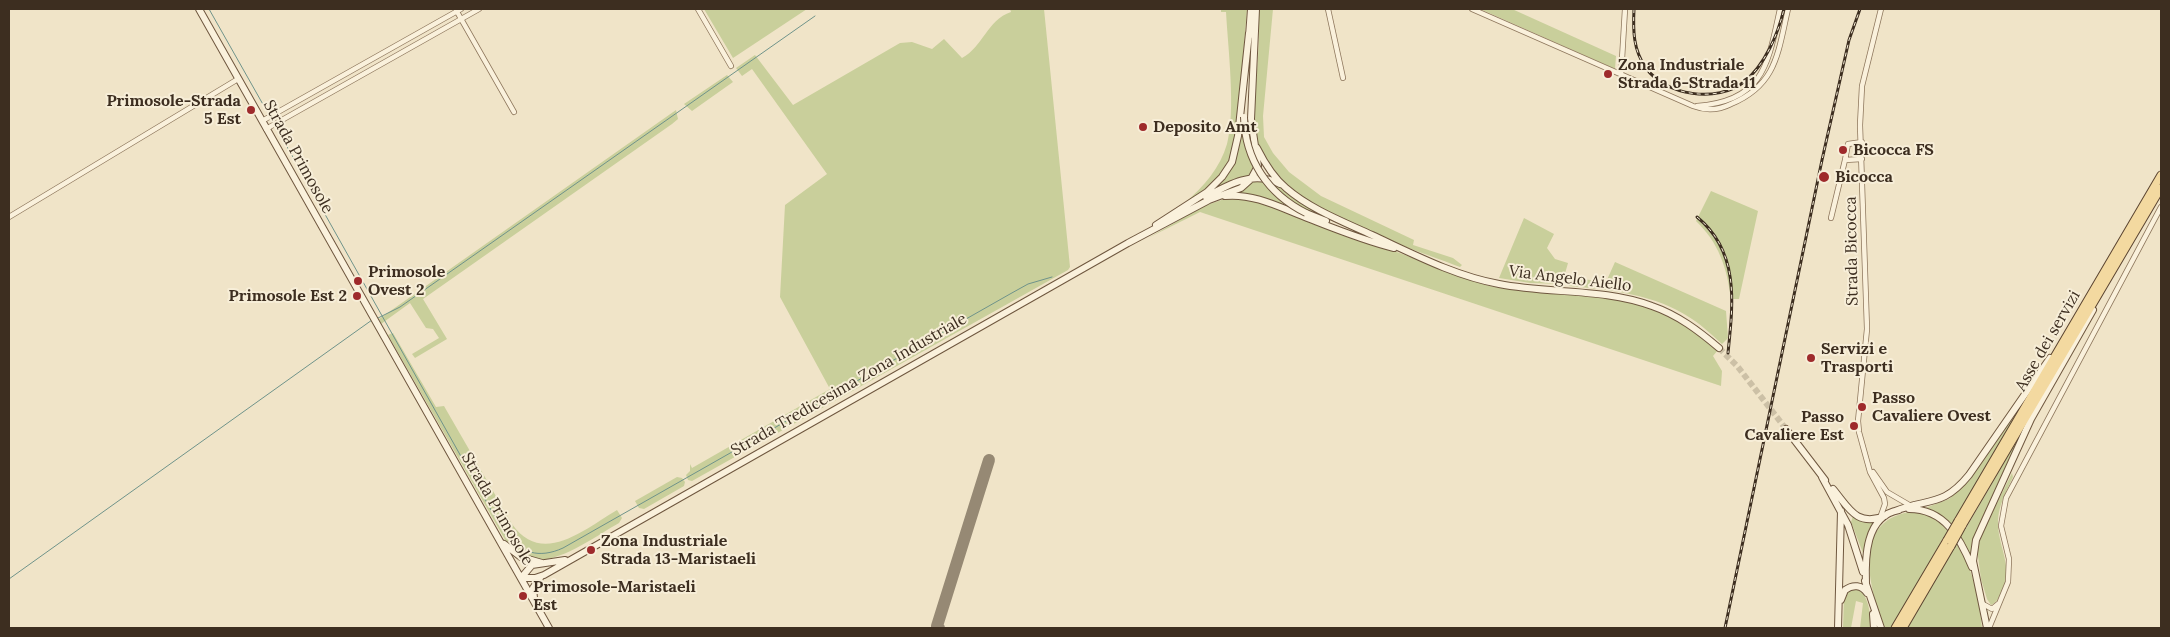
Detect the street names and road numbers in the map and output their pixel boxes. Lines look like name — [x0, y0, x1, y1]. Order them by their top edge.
street label: Strada Primosole — [259, 97, 337, 217]
street label: Strada Bicocca — [1841, 196, 1863, 306]
street label: Via Angelo Aiello — [1508, 262, 1632, 296]
street label: Asse dei servizi — [2011, 287, 2085, 395]
street label: Strada Tredicesima Zona Industriale — [728, 309, 970, 461]
street label: Strada Primosole — [457, 449, 537, 569]

